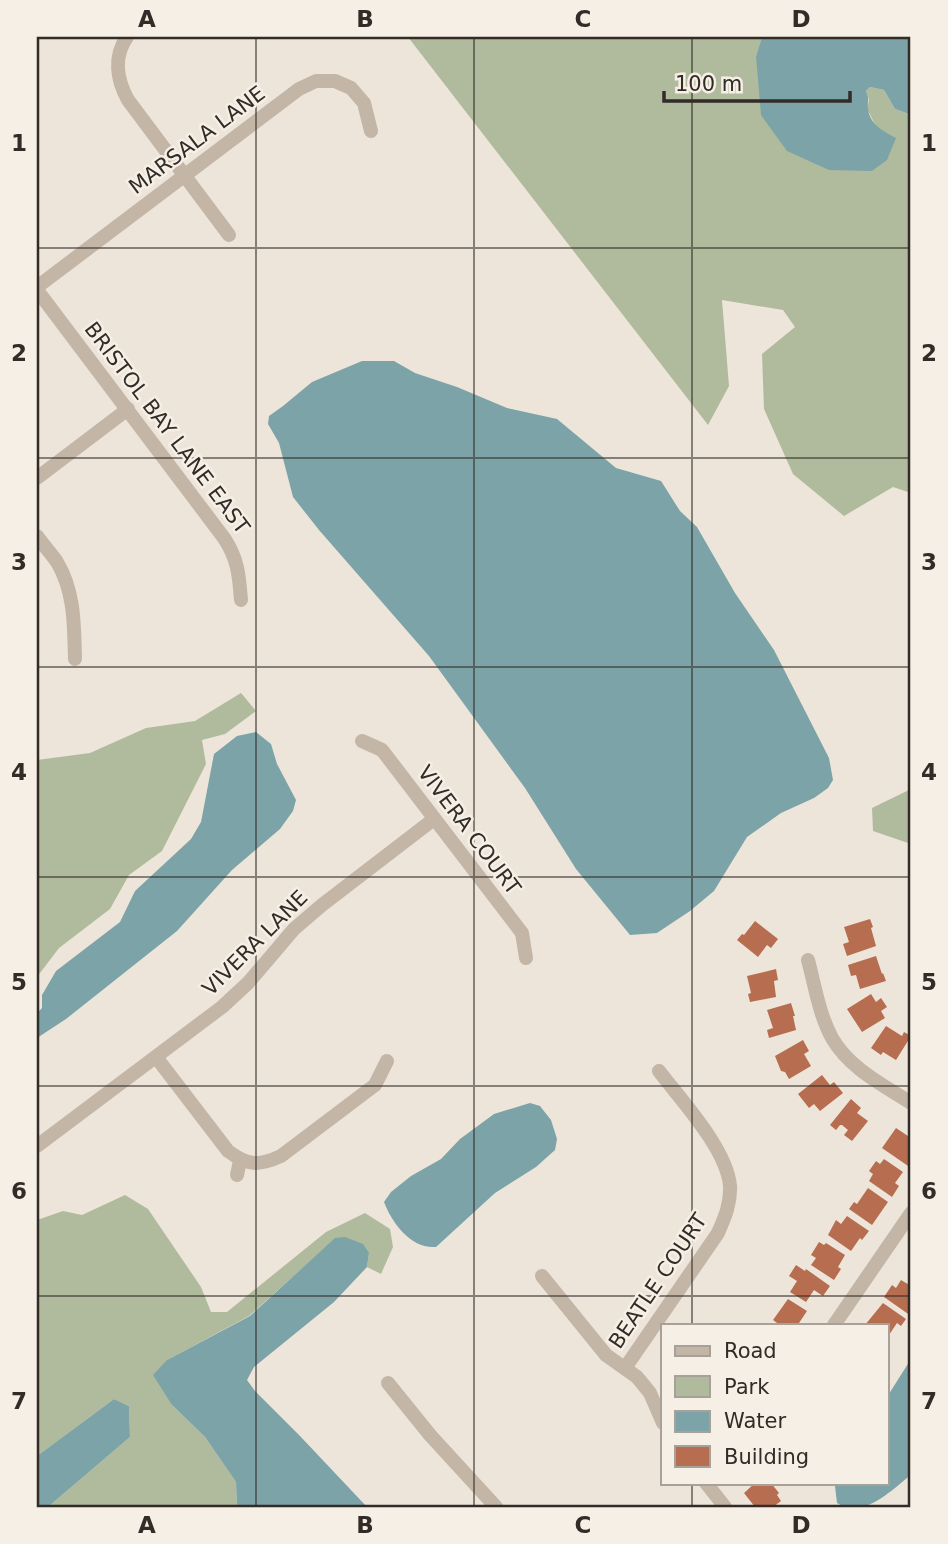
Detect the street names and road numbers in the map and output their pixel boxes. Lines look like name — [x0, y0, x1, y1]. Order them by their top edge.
street label: MARSALA LANE — [124, 81, 270, 199]
street label: BRISTOL BAY LANE EAST — [80, 317, 255, 539]
street label: VIVERA COURT — [413, 761, 525, 899]
street label: VIVERA LANE — [198, 886, 312, 1000]
street label: BEATLE COURT — [604, 1209, 712, 1353]

